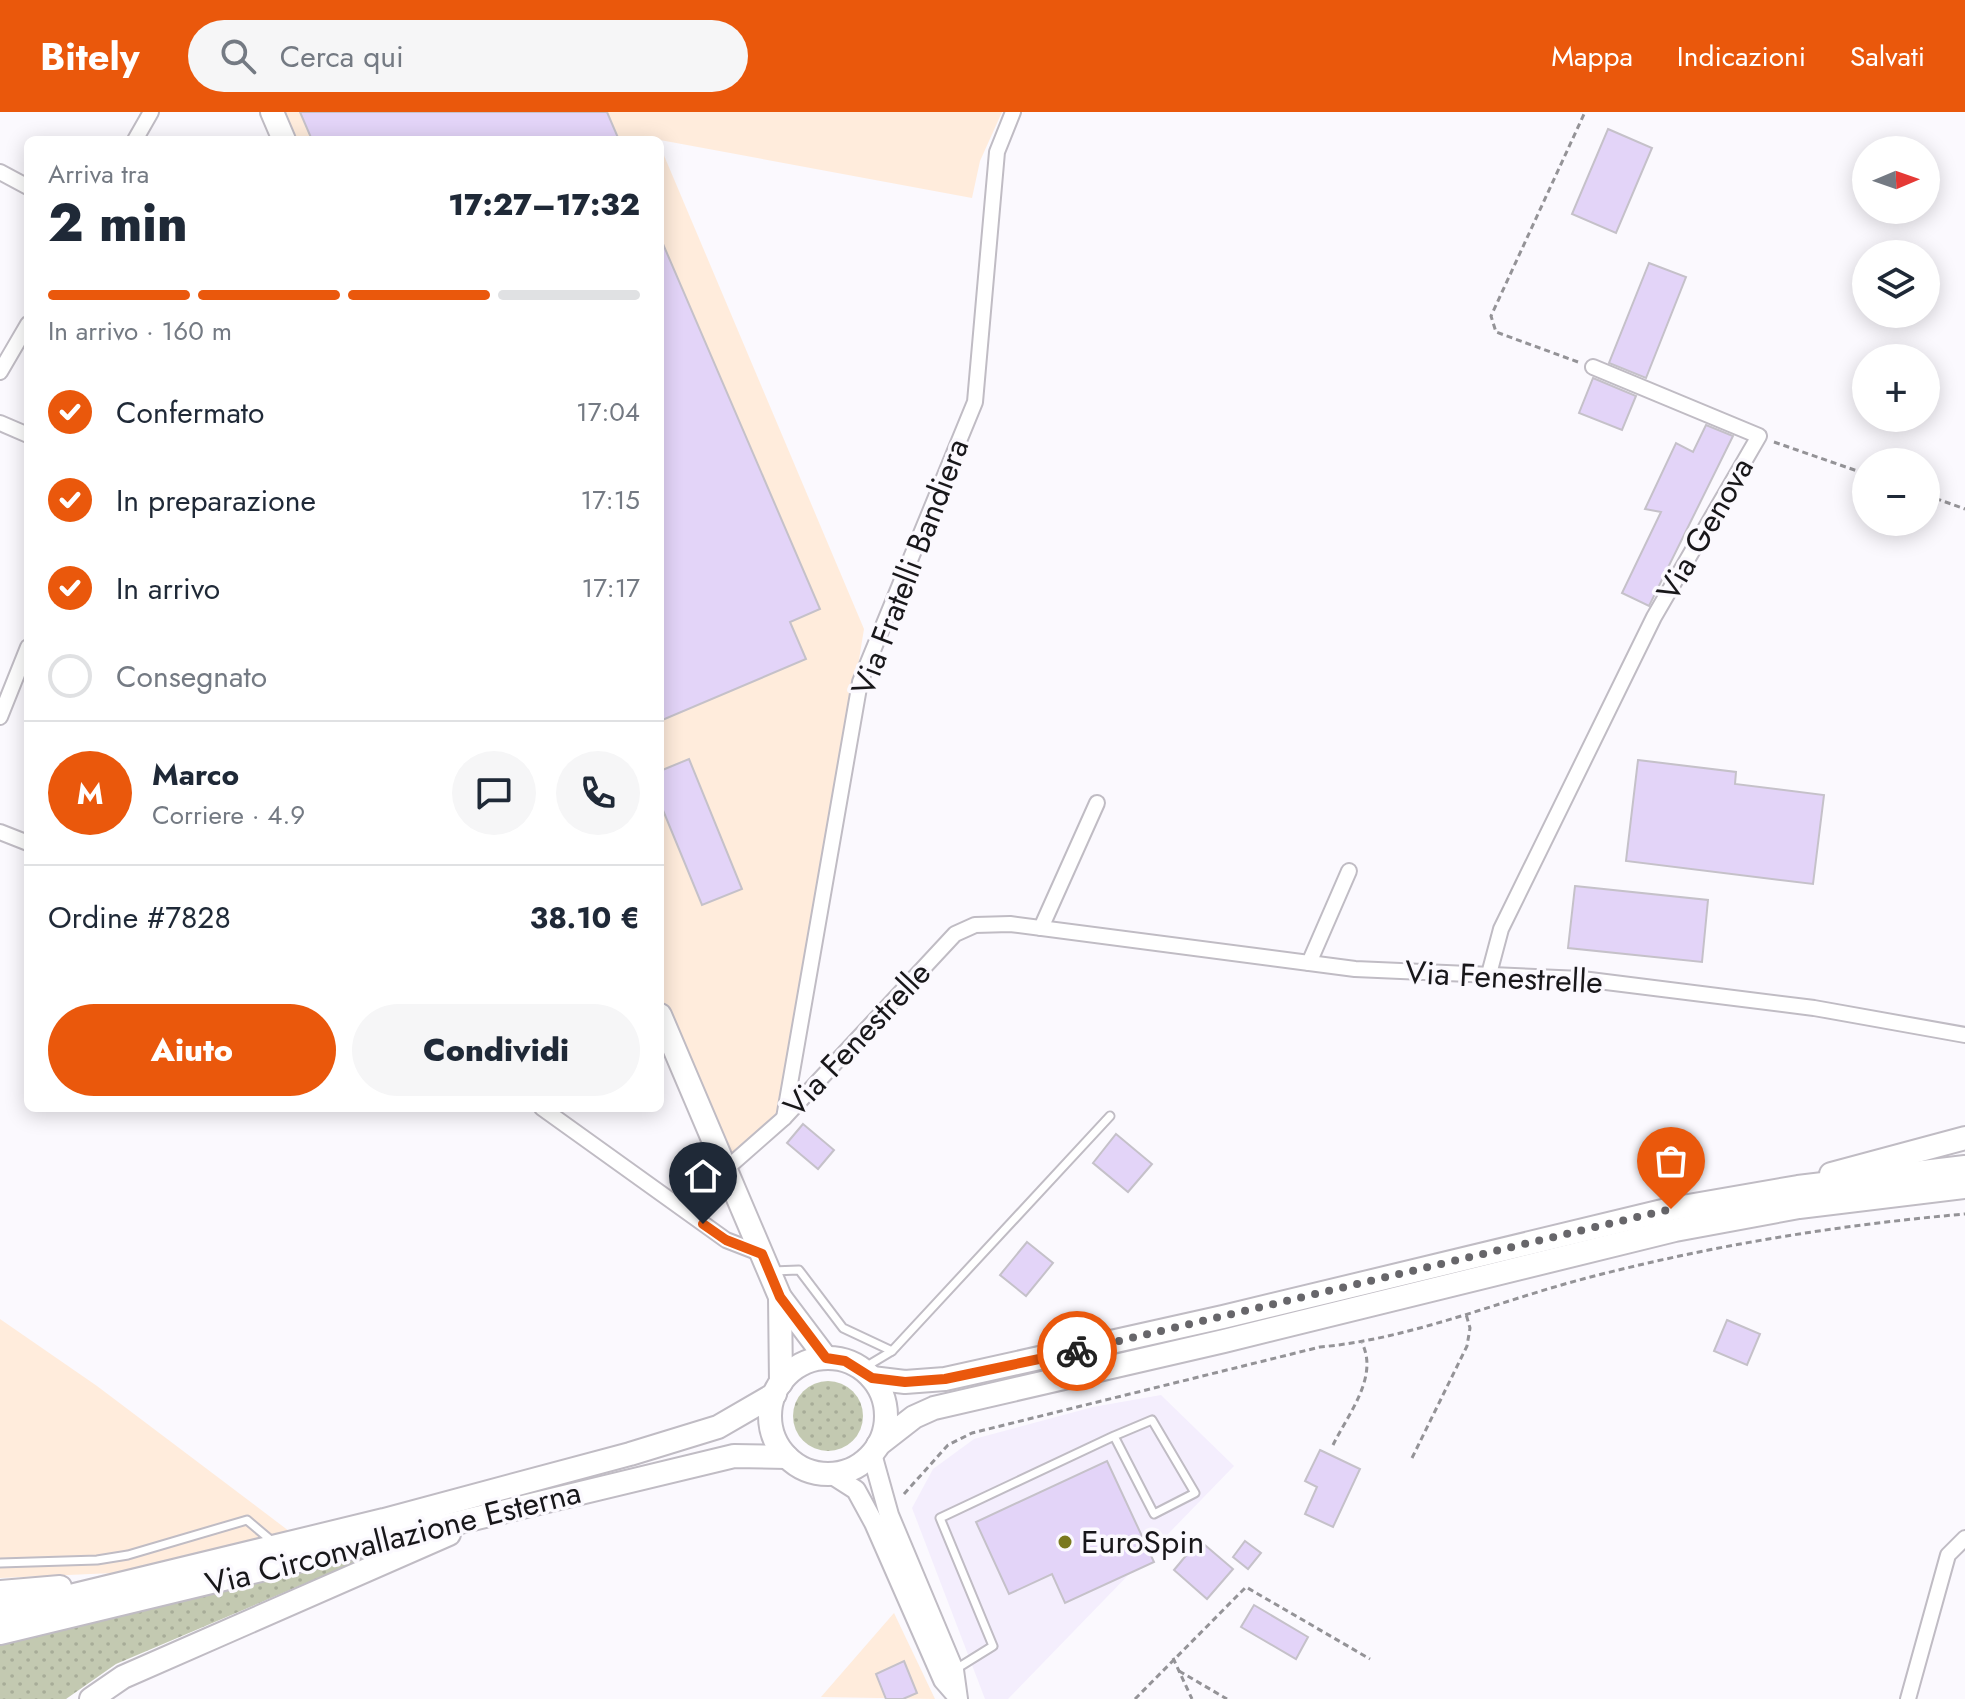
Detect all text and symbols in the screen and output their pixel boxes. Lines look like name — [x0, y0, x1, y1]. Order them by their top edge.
search box — [188, 20, 748, 92]
text: Bitely — [40, 29, 140, 84]
icon: search — [216, 34, 260, 78]
text: Cerca qui — [280, 35, 404, 78]
text: Mappa — [1551, 36, 1633, 77]
text: Indicazioni — [1677, 36, 1806, 77]
text: Salvati — [1850, 36, 1925, 77]
north arrow — [1852, 136, 1940, 224]
map controls — [1852, 136, 1940, 536]
text: Arriva tra — [48, 155, 149, 193]
text: 17:27–17:32 — [448, 183, 640, 226]
text: 2 min — [48, 185, 188, 261]
button: layers — [1852, 240, 1940, 328]
text: In arrivo · 160 m — [48, 312, 232, 350]
button: + — [1852, 344, 1940, 432]
icon: check — [48, 390, 92, 434]
text: Confermato — [116, 391, 264, 434]
text: 17:04 — [576, 393, 640, 431]
street label: Via Fratelli Bandiera — [840, 432, 980, 702]
button: − — [1852, 448, 1940, 536]
street label: Via Genova — [1645, 449, 1765, 609]
icon: check — [48, 478, 92, 522]
text: In preparazione — [116, 479, 316, 522]
text: 17:15 — [580, 481, 640, 519]
icon: check — [48, 566, 92, 610]
text: In arrivo — [116, 567, 220, 610]
text: 17:17 — [581, 569, 640, 607]
text: Consegnato — [116, 655, 267, 698]
button: chat — [452, 751, 536, 835]
button: phone — [556, 751, 640, 835]
text: Marco — [152, 753, 239, 796]
text: M — [77, 772, 103, 815]
text: Corriere · 4.9 — [152, 796, 305, 834]
text: Ordine #7828 — [48, 896, 231, 939]
text: 38.10 € — [530, 896, 640, 939]
street label: Via Fenestrelle — [1404, 949, 1604, 1005]
street label: Via Fenestrelle — [773, 951, 941, 1127]
button: Aiuto — [48, 1004, 336, 1096]
button: Condividi — [352, 1004, 640, 1096]
pin — [1637, 1127, 1705, 1209]
icon: bag — [1649, 1139, 1693, 1183]
pin — [669, 1142, 737, 1224]
icon: home — [681, 1154, 725, 1198]
courier — [1037, 1311, 1117, 1391]
icon: bike — [1055, 1329, 1099, 1373]
street label: Via Circonvallazione Esterna — [200, 1469, 586, 1607]
place label: EuroSpin — [1081, 1519, 1204, 1565]
marker: EuroSpin — [1056, 1533, 1074, 1551]

